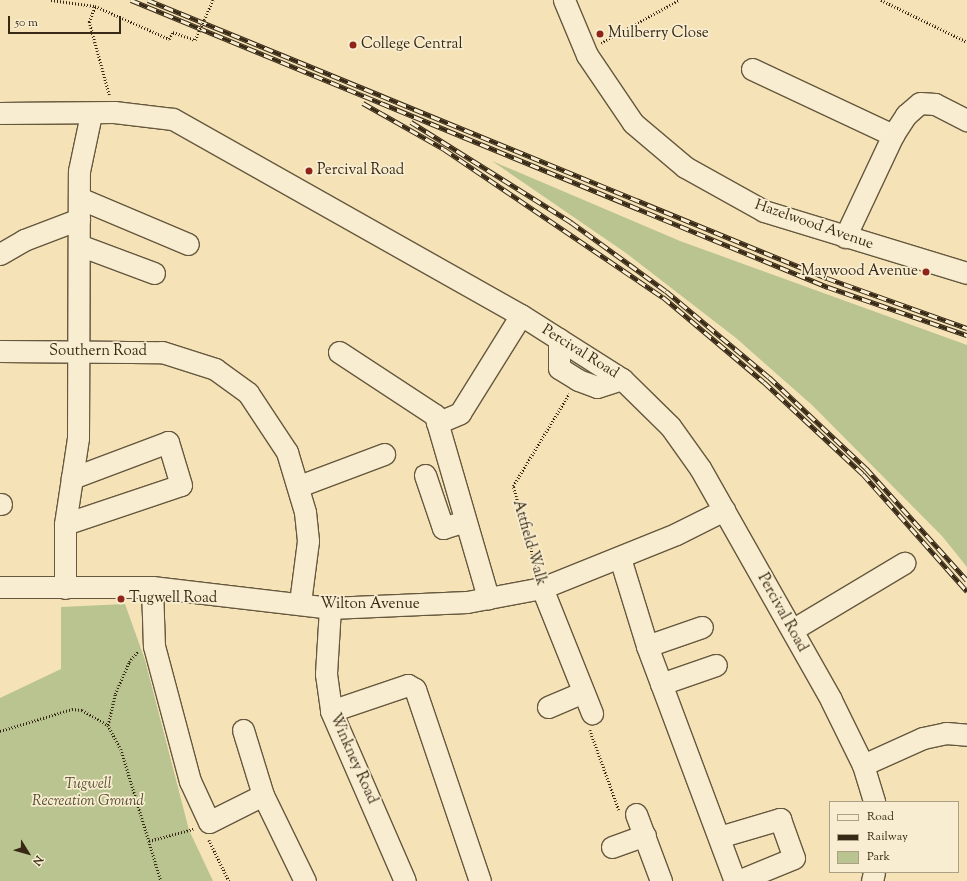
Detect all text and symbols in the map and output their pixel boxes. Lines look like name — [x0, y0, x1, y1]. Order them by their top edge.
scale bar — [10, 8, 123, 34]
text: 50 m — [15, 14, 38, 32]
place label: Mulberry Close — [608, 25, 709, 43]
marker: Mulberry Close — [595, 29, 605, 39]
place label: College Central — [361, 36, 463, 54]
marker: College Central — [348, 40, 358, 50]
place label: Percival Road — [317, 162, 404, 180]
marker: Percival Road — [304, 166, 314, 176]
street label: Hazelwood Avenue — [752, 196, 876, 254]
place label: Maywood Avenue — [801, 263, 918, 281]
marker: Maywood Avenue — [921, 267, 931, 277]
street label: Percival Road — [538, 321, 622, 383]
street label: Southern Road — [49, 343, 147, 361]
street label: Attfield Walk — [508, 498, 550, 588]
street label: Percival Road — [753, 570, 811, 656]
place label: Tugwell Road — [129, 590, 217, 608]
marker: Tugwell Road — [116, 594, 126, 604]
street label: Wilton Avenue — [320, 596, 420, 614]
street label: Winkney Road — [325, 711, 381, 807]
park label: Tugwell Recreation Ground — [32, 775, 144, 810]
legend — [829, 801, 959, 873]
text: Road — [867, 808, 894, 826]
text: Railway — [867, 828, 908, 846]
north arrow — [8, 833, 48, 873]
text: Park — [867, 848, 890, 866]
text: N — [29, 852, 47, 869]

